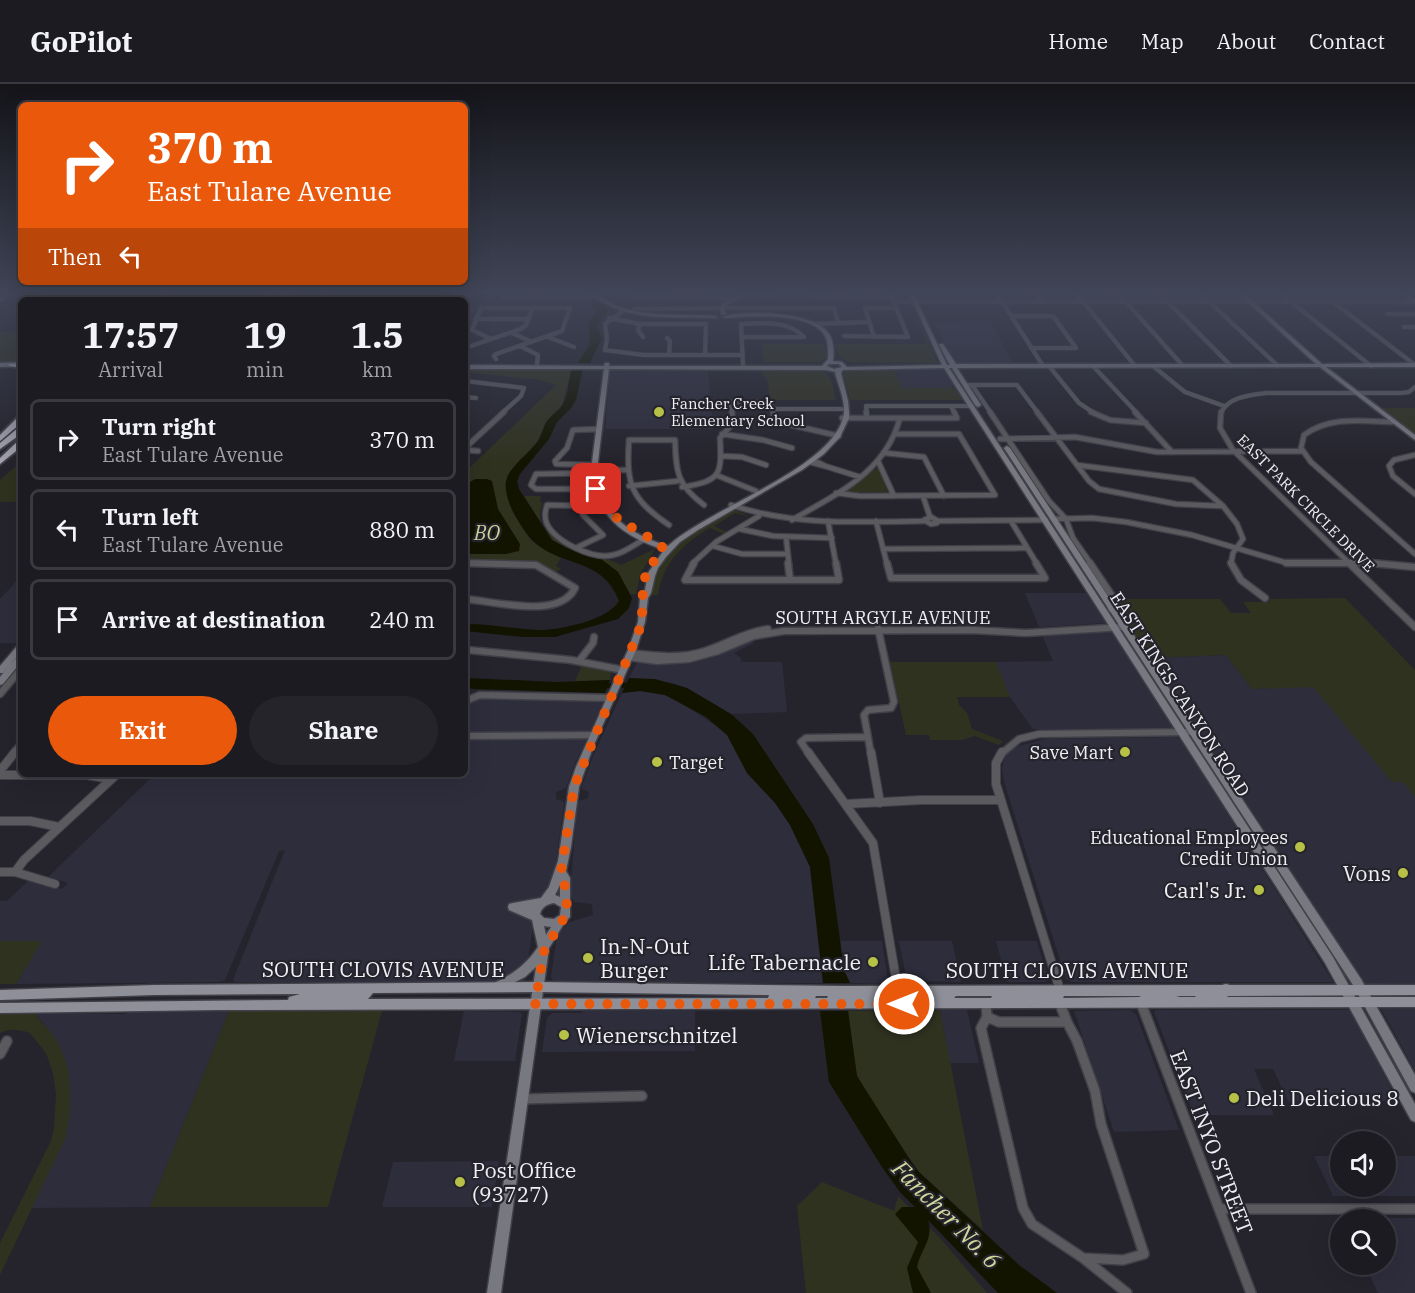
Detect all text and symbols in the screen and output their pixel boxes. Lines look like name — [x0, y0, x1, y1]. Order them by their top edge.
text: GoPilot — [30, 23, 132, 60]
text: Home — [1048, 27, 1108, 55]
text: Map — [1141, 27, 1184, 55]
text: About — [1217, 27, 1276, 55]
text: Contact — [1309, 27, 1385, 55]
text: 370 m — [147, 120, 273, 175]
icon: right — [48, 126, 126, 204]
text: East Tulare Avenue — [147, 173, 392, 208]
icon: left — [114, 240, 147, 273]
text: Then — [48, 242, 102, 271]
text: 17:57 — [82, 311, 179, 358]
text: 19 — [243, 311, 287, 358]
text: 1.5 — [351, 311, 404, 358]
text: Arrival — [98, 356, 163, 383]
text: min — [246, 356, 284, 383]
text: km — [362, 356, 393, 383]
place label: Fancher Creek Elementary School — [671, 394, 805, 430]
marker: Fancher Creek Elementary School — [652, 405, 666, 419]
text: Turn right — [102, 412, 216, 441]
icon: right — [51, 423, 84, 456]
text: 370 m — [369, 425, 435, 454]
street label: EAST PARK CIRCLE DRIVE — [1233, 430, 1379, 576]
text: East Tulare Avenue — [102, 441, 284, 468]
pin — [570, 463, 621, 514]
icon: arrive — [579, 472, 612, 505]
text: Turn left — [102, 502, 198, 531]
icon: left — [51, 513, 84, 546]
text: 880 m — [369, 515, 435, 544]
water label: BO — [473, 519, 500, 546]
text: East Tulare Avenue — [102, 531, 284, 558]
street label: EAST KINGS CANYON ROAD — [1105, 587, 1255, 801]
icon: arrive — [51, 603, 84, 636]
text: Arrive at destination — [102, 605, 325, 634]
text: 240 m — [369, 605, 435, 634]
street label: SOUTH ARGYLE AVENUE — [775, 606, 991, 629]
button: Exit — [48, 696, 237, 765]
button: Share — [249, 696, 438, 765]
place label: Save Mart — [1030, 741, 1113, 764]
marker: Save Mart — [1118, 745, 1132, 759]
place label: Target — [669, 751, 724, 774]
marker: Target — [650, 755, 664, 769]
place label: Educational Employees Credit Union — [1090, 826, 1288, 870]
marker: Educational Employees Credit Union — [1293, 840, 1307, 854]
place label: Vons — [1343, 859, 1391, 887]
marker: Vons — [1396, 866, 1410, 880]
place label: Carl's Jr. — [1164, 876, 1247, 904]
marker: Carl's Jr. — [1252, 883, 1266, 897]
place label: In-N-Out Burger — [600, 932, 689, 984]
place label: Life Tabernacle — [708, 948, 861, 976]
marker: In-N-Out Burger — [581, 951, 595, 965]
street label: SOUTH CLOVIS AVENUE — [262, 955, 504, 983]
marker: Life Tabernacle — [866, 955, 880, 969]
street label: SOUTH CLOVIS AVENUE — [946, 956, 1188, 984]
position arrow — [872, 972, 936, 1036]
place label: Wienerschnitzel — [576, 1021, 738, 1049]
marker: Wienerschnitzel — [557, 1028, 571, 1042]
street label: EAST INYO STREET — [1164, 1046, 1260, 1238]
place label: Deli Delicious 8 — [1246, 1084, 1399, 1112]
marker: Deli Delicious 8 — [1227, 1091, 1241, 1105]
map controls — [1330, 1131, 1396, 1275]
button: sound — [1330, 1131, 1396, 1197]
water label: Fancher No. 6 — [885, 1152, 1008, 1275]
place label: Post Office (93727) — [472, 1156, 576, 1208]
marker: Post Office (93727) — [453, 1175, 467, 1189]
button: search — [1330, 1209, 1396, 1275]

